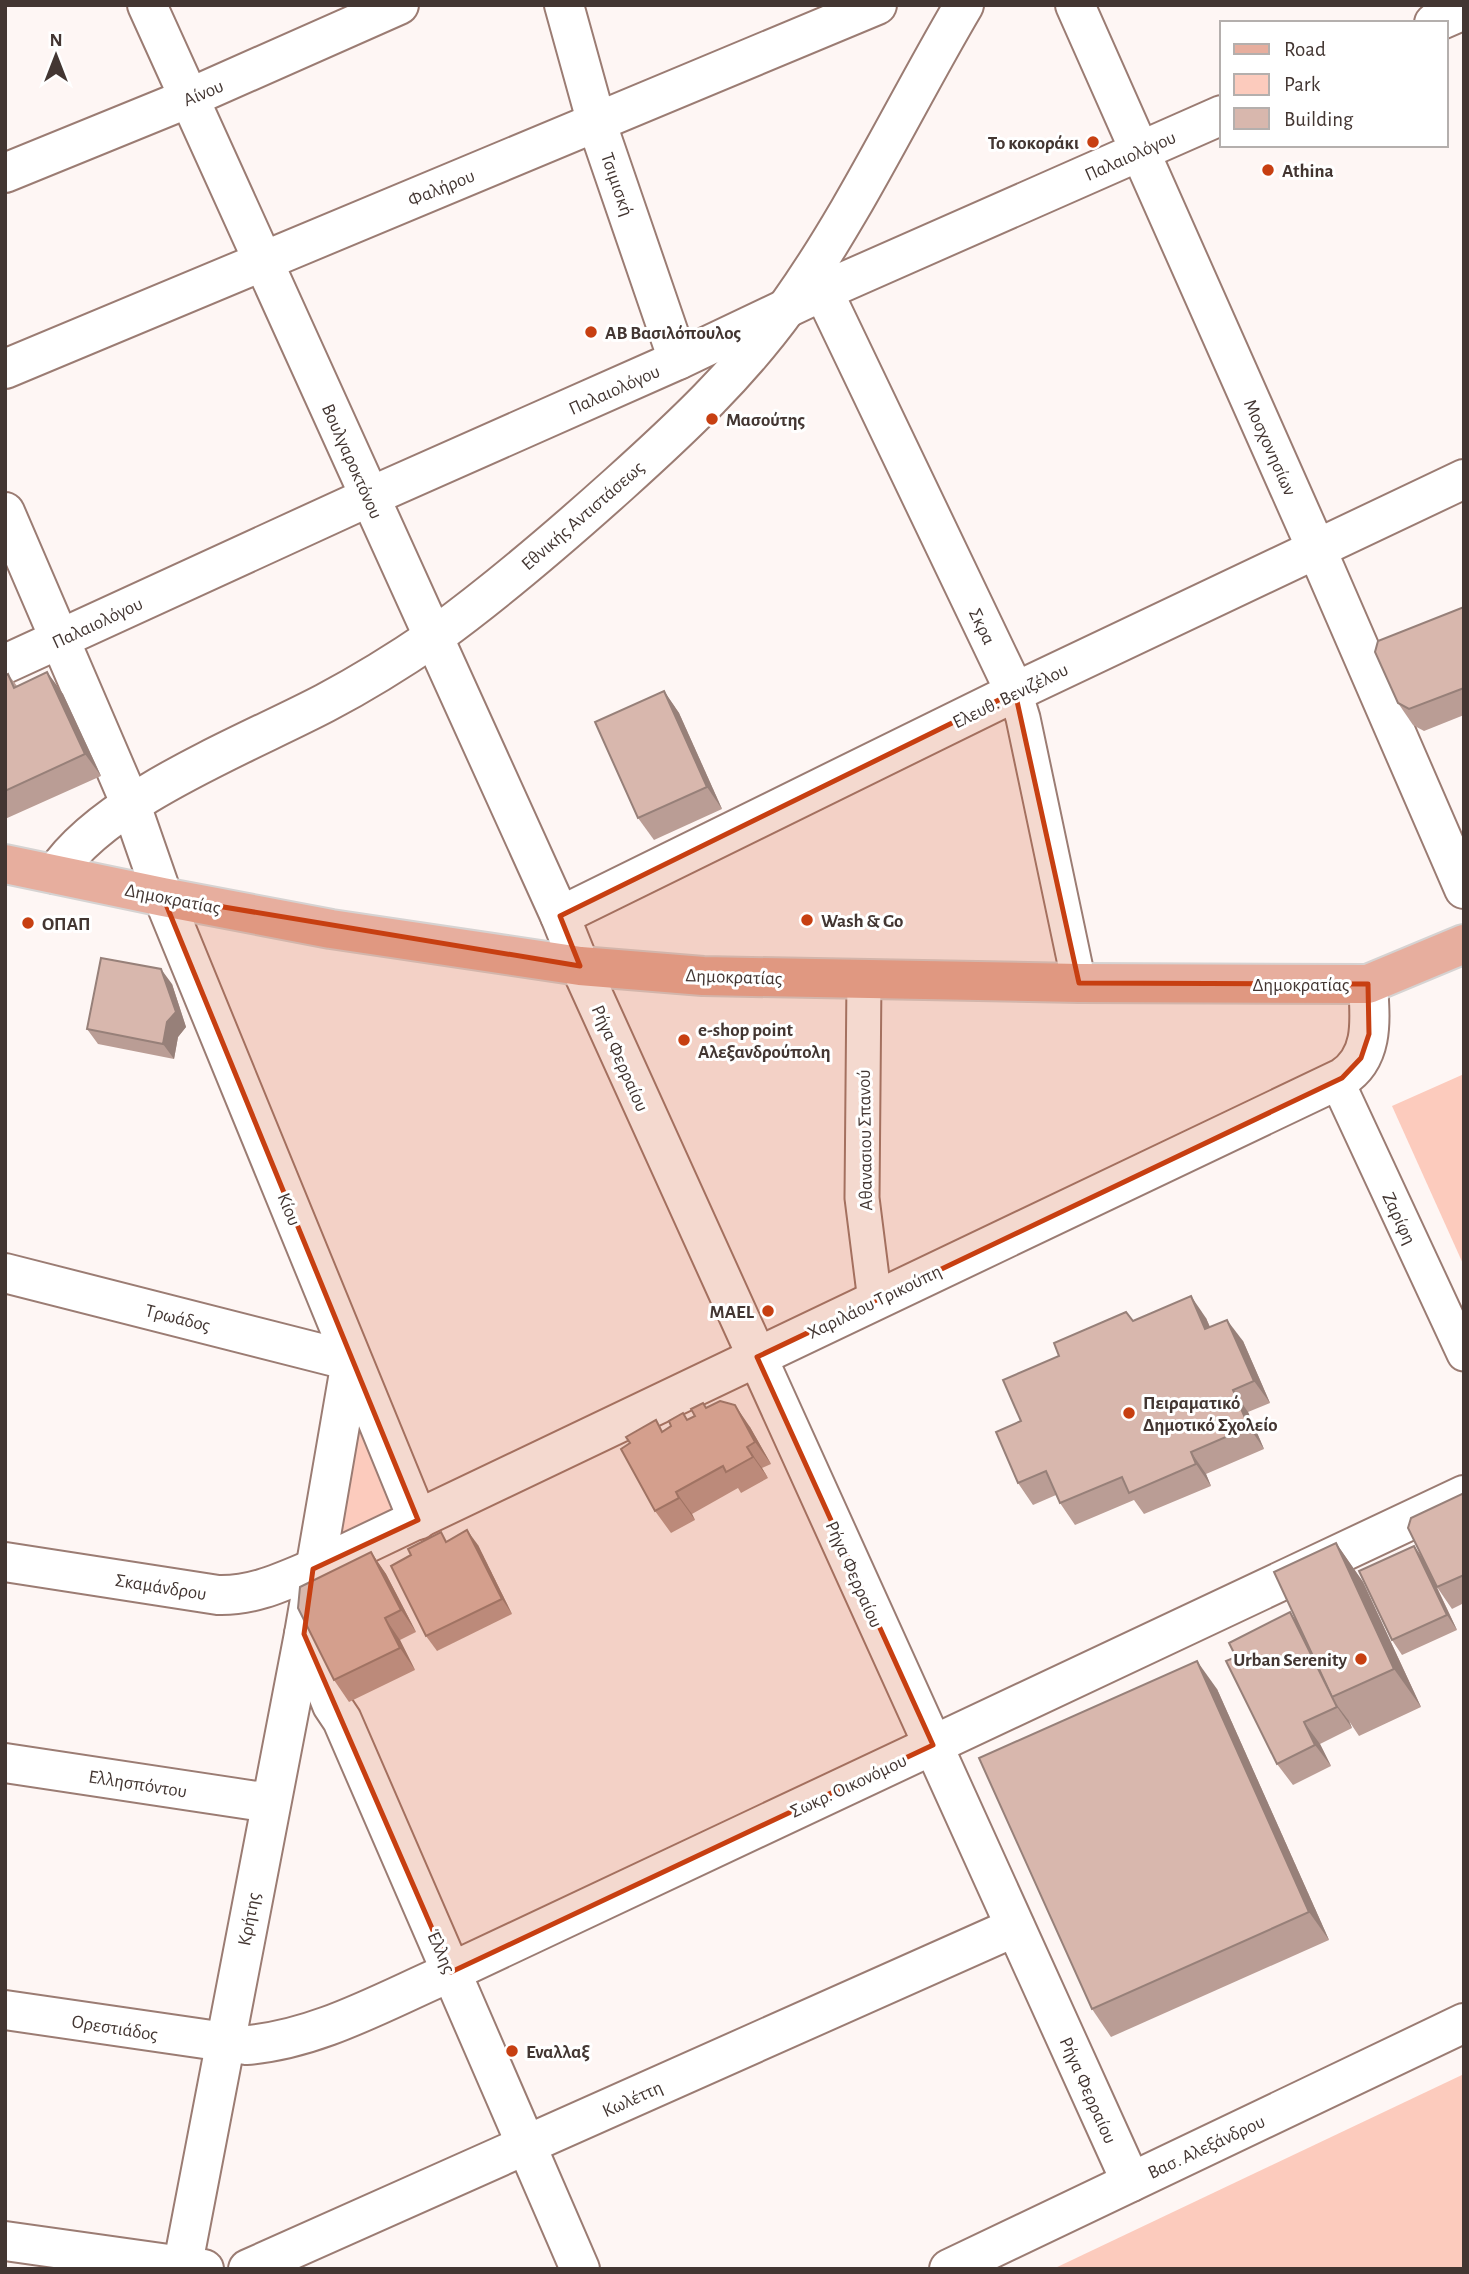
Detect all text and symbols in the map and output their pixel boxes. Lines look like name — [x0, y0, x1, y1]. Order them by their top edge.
north arrow — [21, 21, 91, 91]
legend — [1220, 21, 1448, 147]
text: N — [49, 31, 63, 50]
text: Road — [1284, 39, 1326, 60]
text: Park — [1284, 74, 1321, 95]
street label: Αίνου — [181, 76, 227, 110]
text: Building — [1284, 109, 1354, 130]
street label: Παλαιολόγου — [1082, 128, 1179, 185]
place label: Το κοκοράκι — [988, 134, 1079, 153]
marker: Το κοκοράκι — [1085, 134, 1101, 150]
street label: Τσιμισκή — [597, 150, 636, 219]
marker: Athina — [1260, 162, 1276, 178]
place label: Athina — [1282, 162, 1334, 181]
street label: Φαλήρου — [405, 166, 478, 210]
marker: ΑΒ Βασιλόπουλος — [583, 324, 599, 340]
place label: ΑΒ Βασιλόπουλος — [605, 324, 741, 343]
street label: Παλαιολόγου — [566, 362, 663, 419]
street label: Μοσχονησίων — [1240, 397, 1299, 499]
street label: Βουλγαροκτόνου — [318, 401, 385, 522]
marker: Μασούτης — [704, 411, 720, 427]
place label: Μασούτης — [726, 411, 806, 430]
street label: Εθνικής Αντιστάσεως — [518, 458, 648, 574]
street label: Παλαιολόγου — [49, 594, 146, 653]
street label: Σκρα — [965, 606, 998, 648]
street label: Ελευθ. Βενιζέλου — [950, 660, 1071, 732]
street label: Δημοκρατίας — [123, 881, 222, 918]
marker: Wash & Go — [799, 912, 815, 928]
place label: Wash & Go — [821, 912, 903, 931]
marker: ΟΠΑΠ — [20, 915, 36, 931]
place label: ΟΠΑΠ — [42, 915, 91, 934]
street label: Δημοκρατίας — [685, 966, 783, 989]
street label: Δημοκρατίας — [1253, 976, 1350, 995]
street label: Ρήγα Φερραίου — [588, 1002, 652, 1115]
place label: e-shop point Αλεξανδρούπολη — [698, 1021, 831, 1062]
marker: e-shop point Αλεξανδρούπολη — [676, 1032, 692, 1048]
street label: Αθανασιου Σπανού — [855, 1069, 876, 1211]
street label: Κίου — [273, 1190, 304, 1229]
street label: Ζαρίφη — [1378, 1190, 1419, 1248]
street label: Χαριλάου Τρικούπη — [805, 1262, 945, 1343]
street label: Τρωάδος — [143, 1301, 212, 1336]
place label: MAEL — [710, 1303, 755, 1322]
marker: MAEL — [760, 1303, 776, 1319]
place label: Πειραματικό Δημοτικό Σχολείο — [1143, 1394, 1277, 1435]
marker: Πειραματικό Δημοτικό Σχολείο — [1121, 1405, 1137, 1421]
street label: Ρήγα Φερραίου — [822, 1518, 886, 1631]
street label: Σκαμάνδρου — [114, 1571, 208, 1604]
place label: Urban Serenity — [1233, 1651, 1347, 1670]
marker: Urban Serenity — [1353, 1651, 1369, 1667]
street label: Σωκρ. Οικονόμου — [787, 1751, 910, 1822]
street label: Ελλησπόντου — [87, 1767, 188, 1802]
street label: Κρήτης — [235, 1891, 264, 1948]
street label: Έλλης — [423, 1927, 459, 1976]
street label: Ορεστιάδος — [70, 2012, 159, 2045]
street label: Ρήγα Φερραίου — [1056, 2034, 1120, 2147]
marker: Εναλλαξ — [504, 2043, 520, 2059]
place label: Εναλλαξ — [526, 2043, 590, 2062]
street label: Κωλέττη — [600, 2078, 666, 2121]
street label: Βασ. Αλεξάνδρου — [1145, 2112, 1268, 2183]

